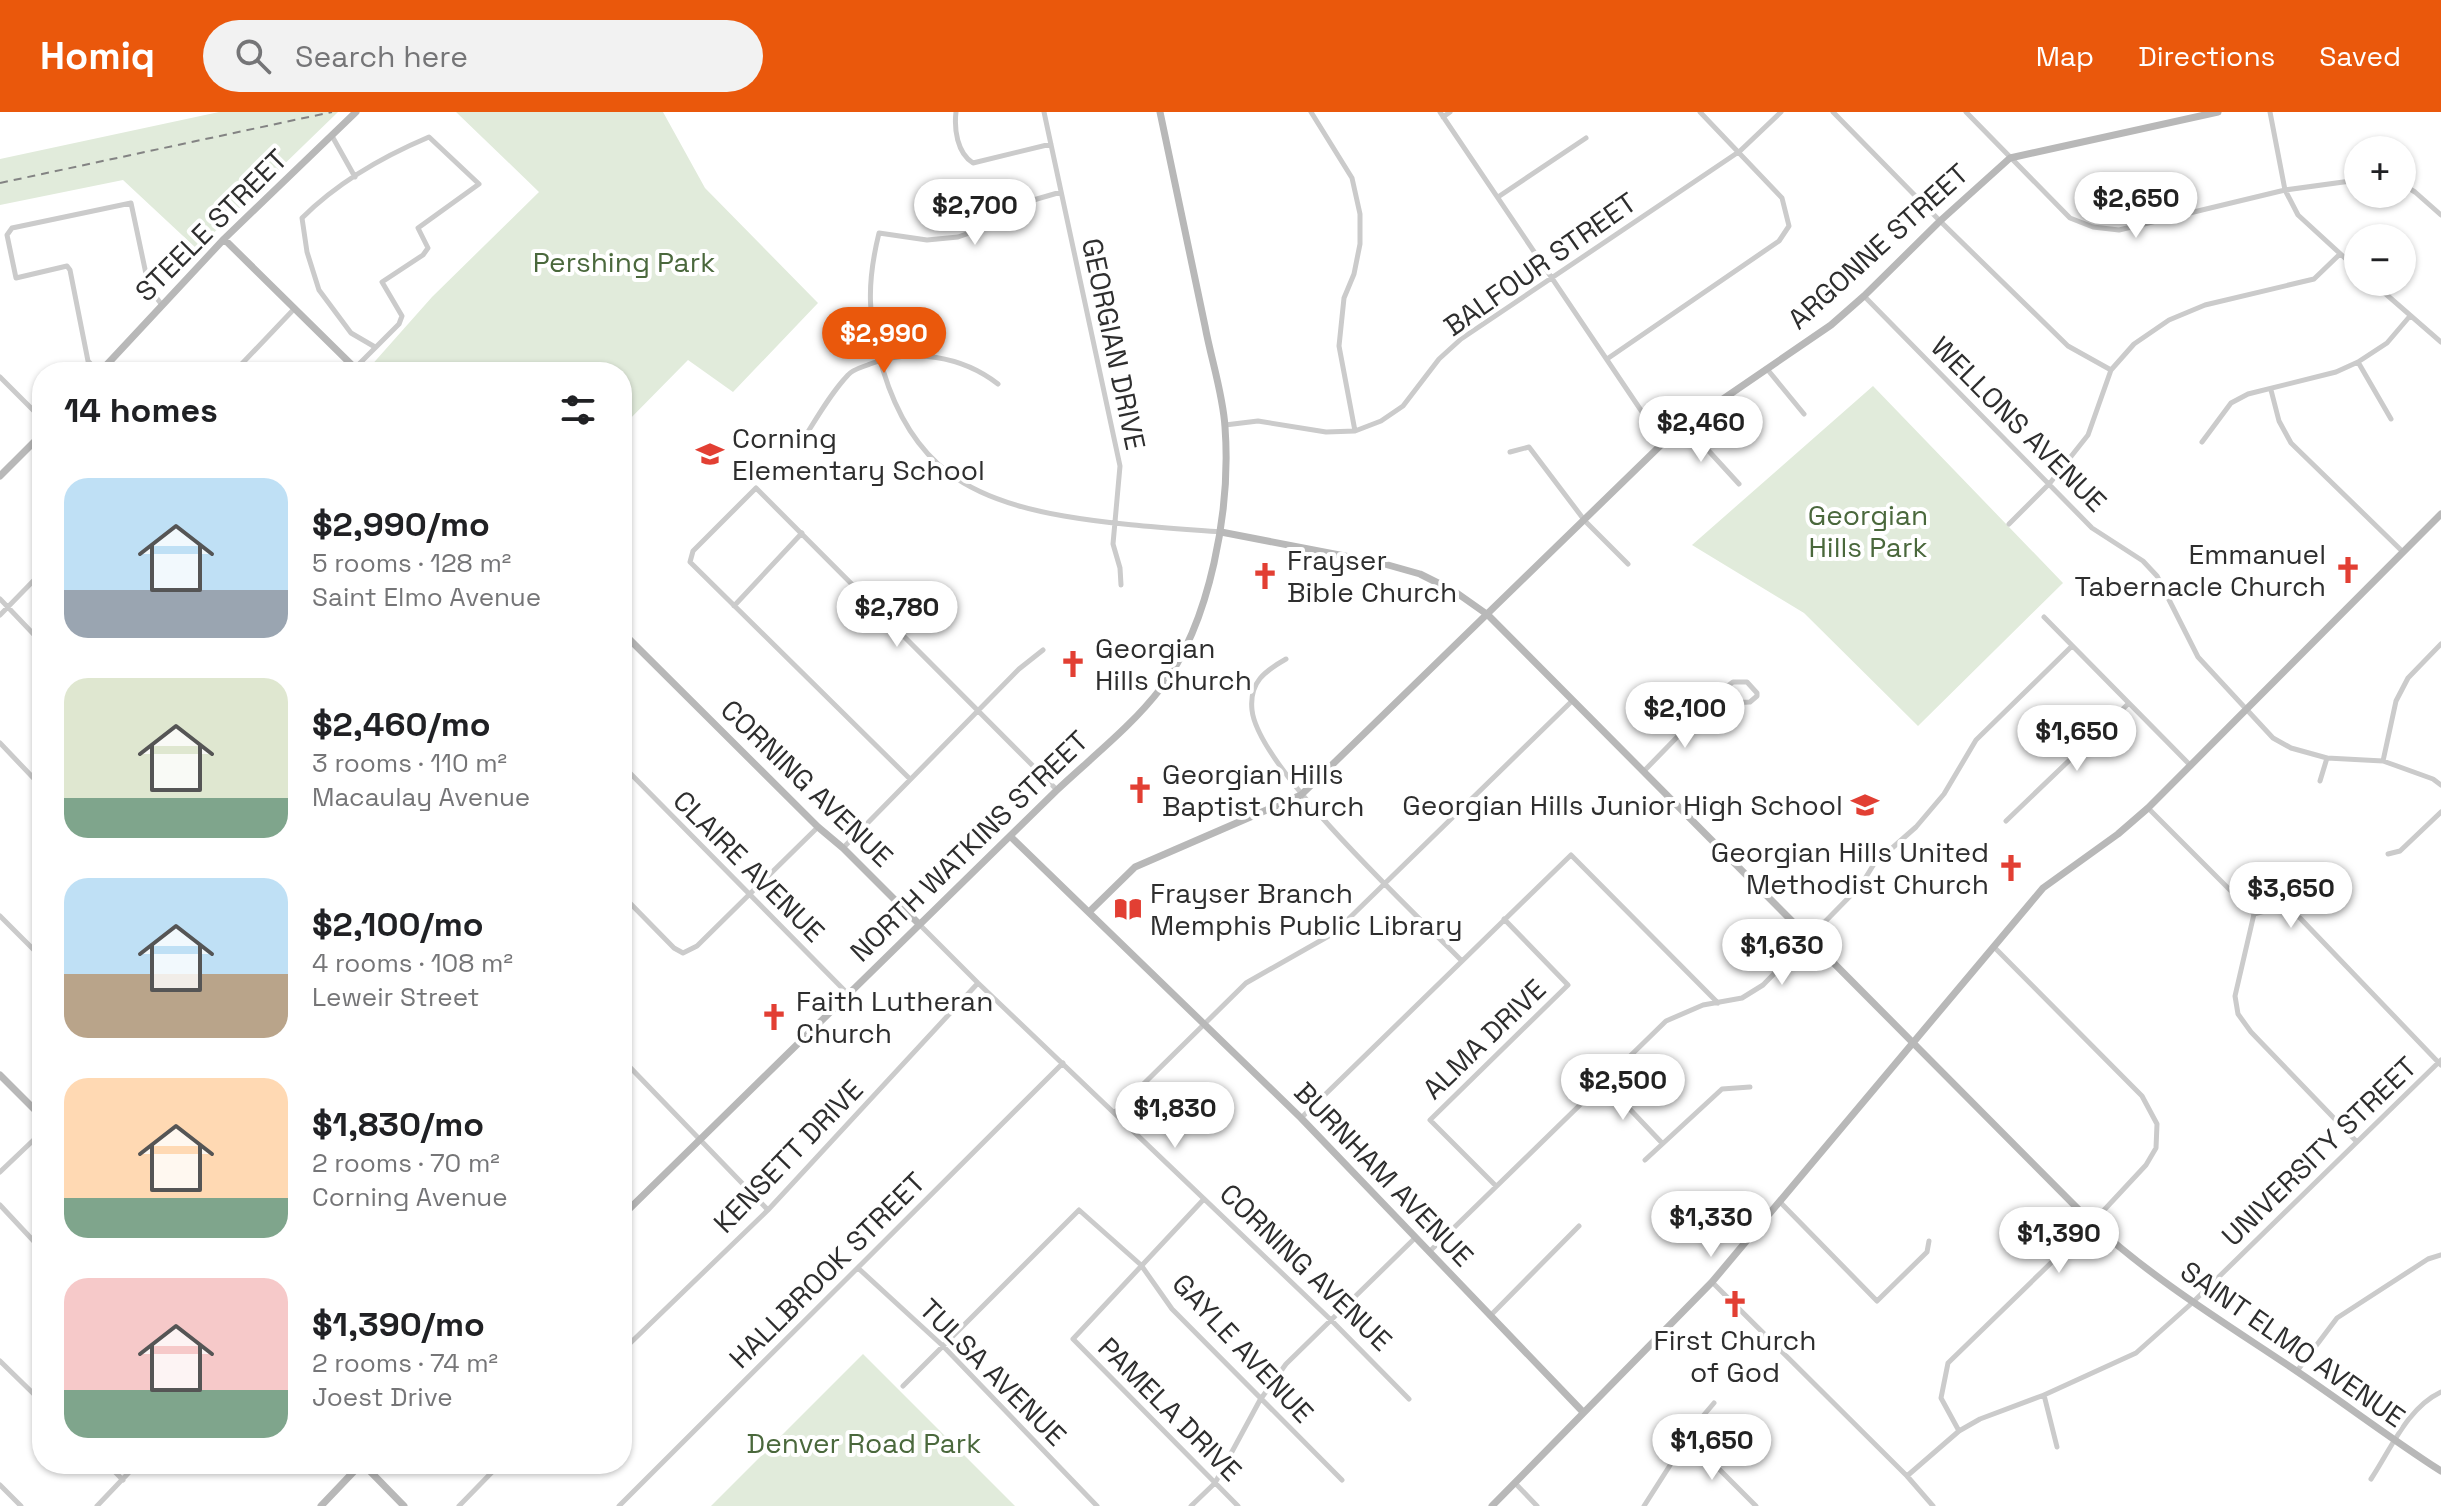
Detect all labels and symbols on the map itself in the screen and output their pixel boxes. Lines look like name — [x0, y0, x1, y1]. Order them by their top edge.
street label: STEELE STREET — [127, 141, 295, 309]
street label: ARGONNE STREET — [1780, 155, 1976, 337]
pin: $2,650 — [2071, 172, 2201, 240]
pin: $2,700 — [910, 179, 1040, 247]
street label: BALFOUR STREET — [1437, 184, 1643, 344]
street label: GEORGIAN DRIVE — [1074, 235, 1154, 453]
park label: Pershing Park — [533, 244, 715, 280]
pin: $2,990 — [819, 307, 949, 375]
street label: WELLONS AVENUE — [1924, 329, 2114, 519]
pin: $2,460 — [1636, 396, 1766, 464]
place label: Corning Elementary School — [732, 420, 985, 488]
school or university icon: Corning Elementary School — [695, 439, 725, 469]
park label: Georgian Hills Park — [1808, 497, 1928, 565]
place label: Emmanuel Tabernacle Church — [2074, 536, 2326, 604]
place label: Frayser Bible Church — [1287, 542, 1457, 610]
church icon: Emmanuel Tabernacle Church — [2333, 555, 2363, 585]
church icon: Frayser Bible Church — [1250, 561, 1280, 591]
pin: $2,780 — [832, 581, 962, 649]
place label: Georgian Hills Church — [1095, 630, 1252, 698]
church icon: Georgian Hills Church — [1058, 649, 1088, 679]
pin: $2,100 — [1620, 682, 1750, 750]
street label: CORNING AVENUE — [713, 692, 901, 874]
pin: $1,650 — [2012, 705, 2142, 773]
street label: NORTH WATKINS STREET — [842, 723, 1096, 969]
place label: Georgian Hills Baptist Church — [1162, 756, 1364, 824]
church icon: Georgian Hills Baptist Church — [1125, 775, 1155, 805]
street label: CLAIRE AVENUE — [665, 782, 833, 950]
place label: Georgian Hills Junior High School — [1402, 787, 1843, 823]
school or university icon: Georgian Hills Junior High School — [1850, 790, 1880, 820]
place label: Georgian Hills United Methodist Church — [1711, 834, 1989, 902]
church icon: Georgian Hills United Methodist Church — [1996, 853, 2026, 883]
pin: $3,650 — [2226, 862, 2356, 930]
place label: Frayser Branch Memphis Public Library — [1150, 875, 1463, 943]
library icon: Frayser Branch Memphis Public Library — [1113, 894, 1143, 924]
pin: $1,630 — [1717, 919, 1847, 987]
street label: ALMA DRIVE — [1415, 971, 1553, 1107]
place label: Faith Lutheran Church — [796, 983, 993, 1051]
church icon: Faith Lutheran Church — [759, 1002, 789, 1032]
street label: UNIVERSITY STREET — [2214, 1049, 2424, 1253]
pin: $2,500 — [1558, 1054, 1688, 1122]
street label: KENSETT DRIVE — [706, 1072, 870, 1240]
street label: BURNHAM AVENUE — [1287, 1074, 1481, 1274]
pin: $1,830 — [1110, 1082, 1240, 1150]
street label: HALLBROOK STREET — [721, 1164, 933, 1376]
street label: CORNING AVENUE — [1212, 1176, 1400, 1358]
pin: $1,330 — [1646, 1191, 1776, 1259]
pin: $1,390 — [1994, 1207, 2124, 1275]
street label: SAINT ELMO AVENUE — [2174, 1253, 2412, 1435]
street label: GAYLE AVENUE — [1165, 1266, 1321, 1430]
church icon: First Church of God — [1720, 1289, 1750, 1319]
street label: TULSA AVENUE — [912, 1291, 1074, 1453]
place label: First Church of God — [1654, 1322, 1816, 1390]
street label: PAMELA DRIVE — [1091, 1330, 1249, 1488]
pin: $1,650 — [1647, 1414, 1777, 1482]
park label: Denver Road Park — [747, 1425, 981, 1461]

